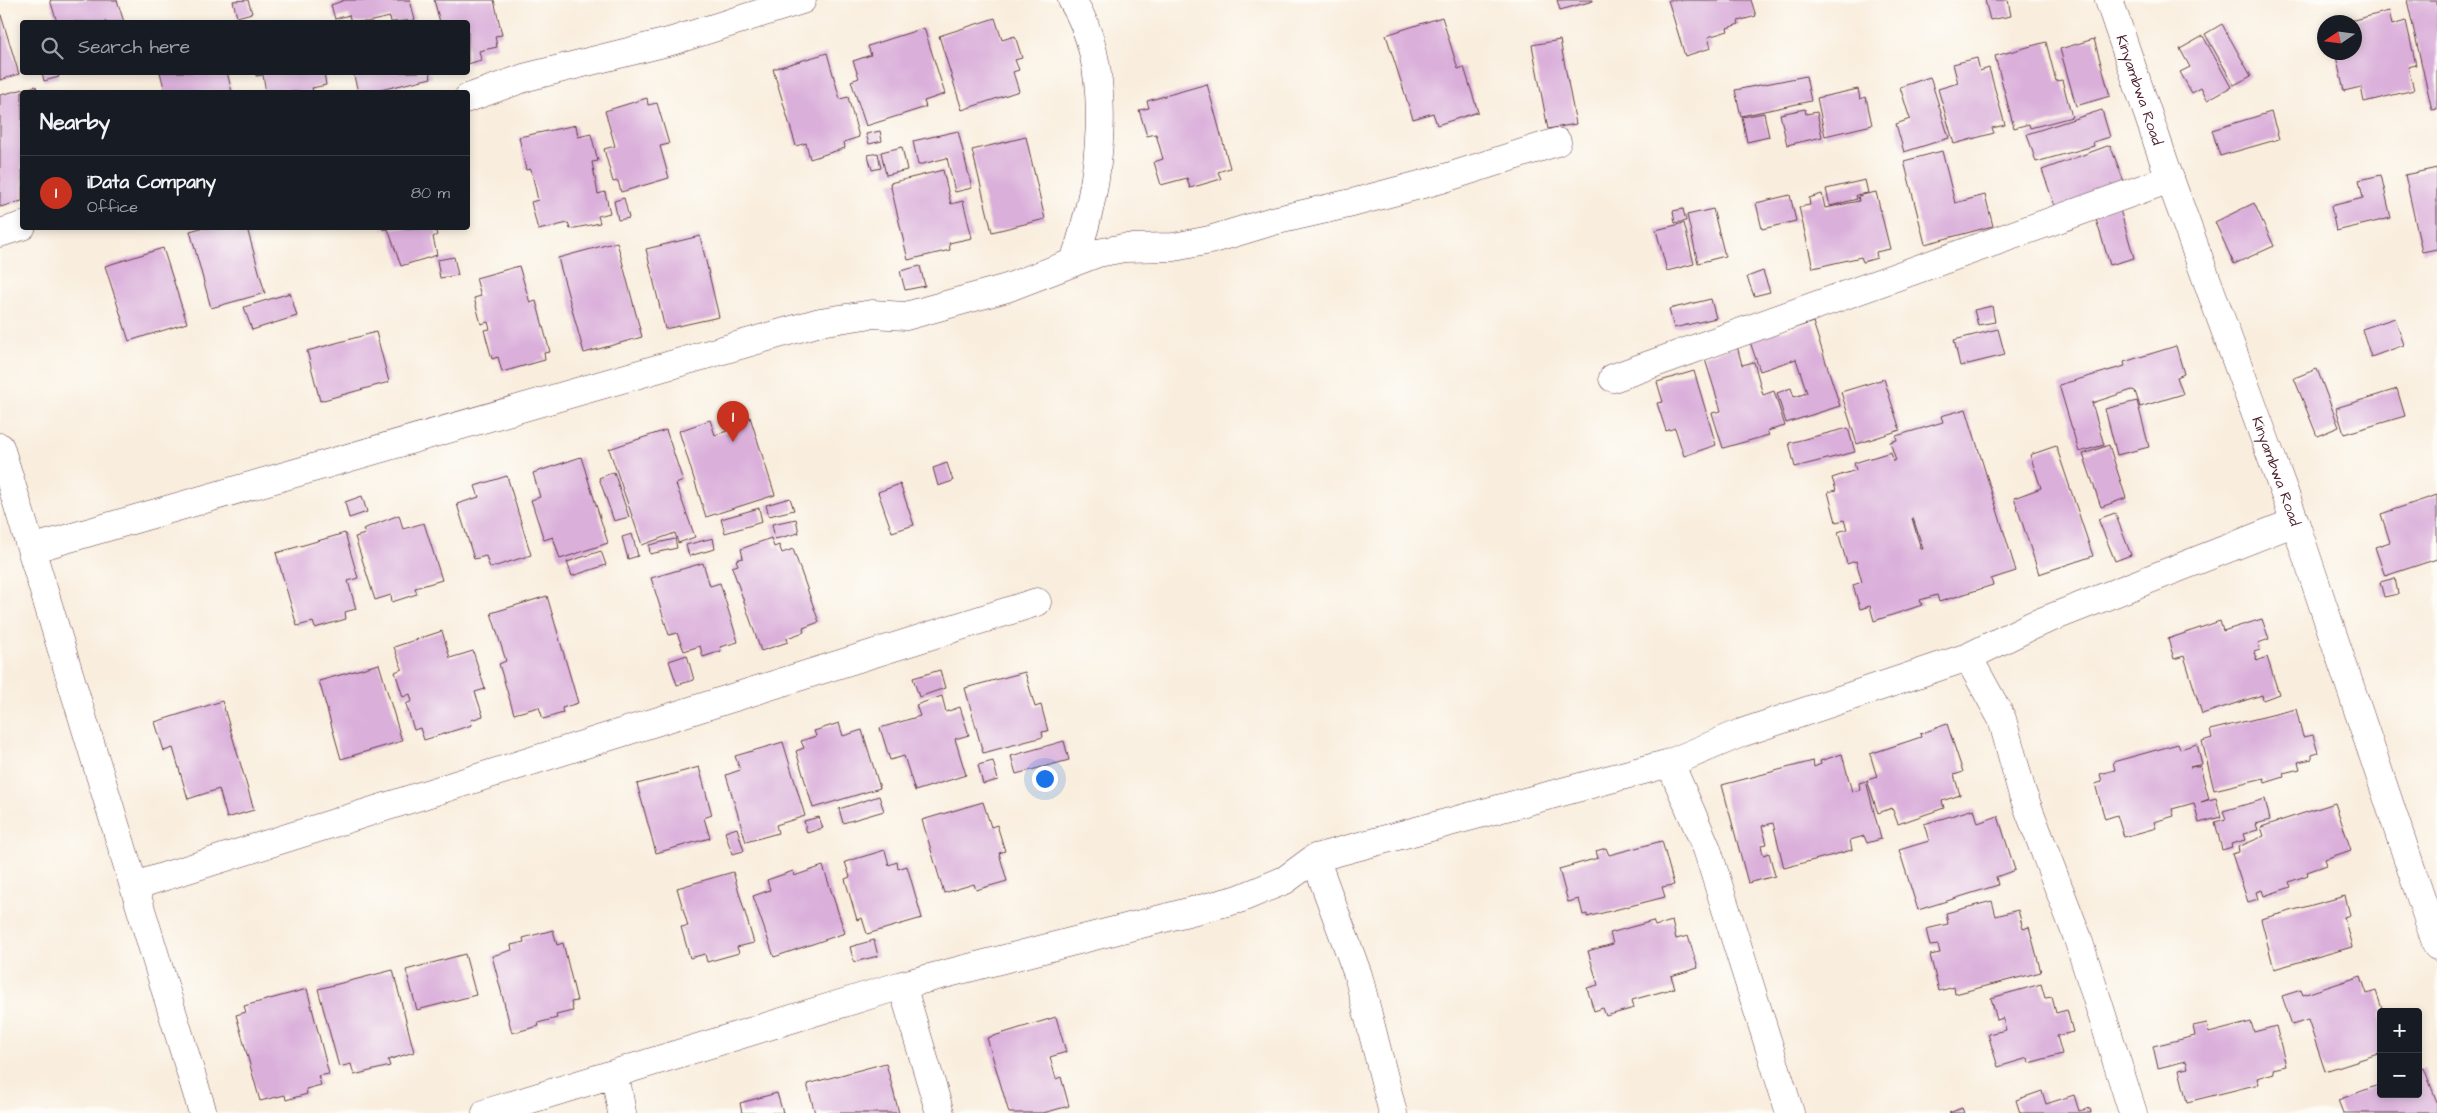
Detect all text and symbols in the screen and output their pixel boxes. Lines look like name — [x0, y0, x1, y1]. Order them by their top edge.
north arrow — [2317, 15, 2362, 60]
search box — [20, 20, 470, 75]
street label: Kinyambwa Road — [2111, 32, 2168, 148]
icon: search — [38, 34, 66, 62]
text: Search here — [78, 34, 190, 61]
text: Nearby — [40, 108, 110, 137]
text: iData Company — [87, 169, 216, 196]
text: 1 — [55, 182, 57, 204]
text: 80 m — [411, 182, 450, 204]
text: Office — [87, 196, 138, 218]
pin: 1 — [717, 401, 749, 442]
street label: Kinyambwa Road — [2246, 414, 2306, 529]
your location — [1032, 766, 1058, 792]
map controls — [2377, 1008, 2422, 1098]
button: + — [2377, 1008, 2422, 1053]
button: − — [2377, 1053, 2422, 1098]

